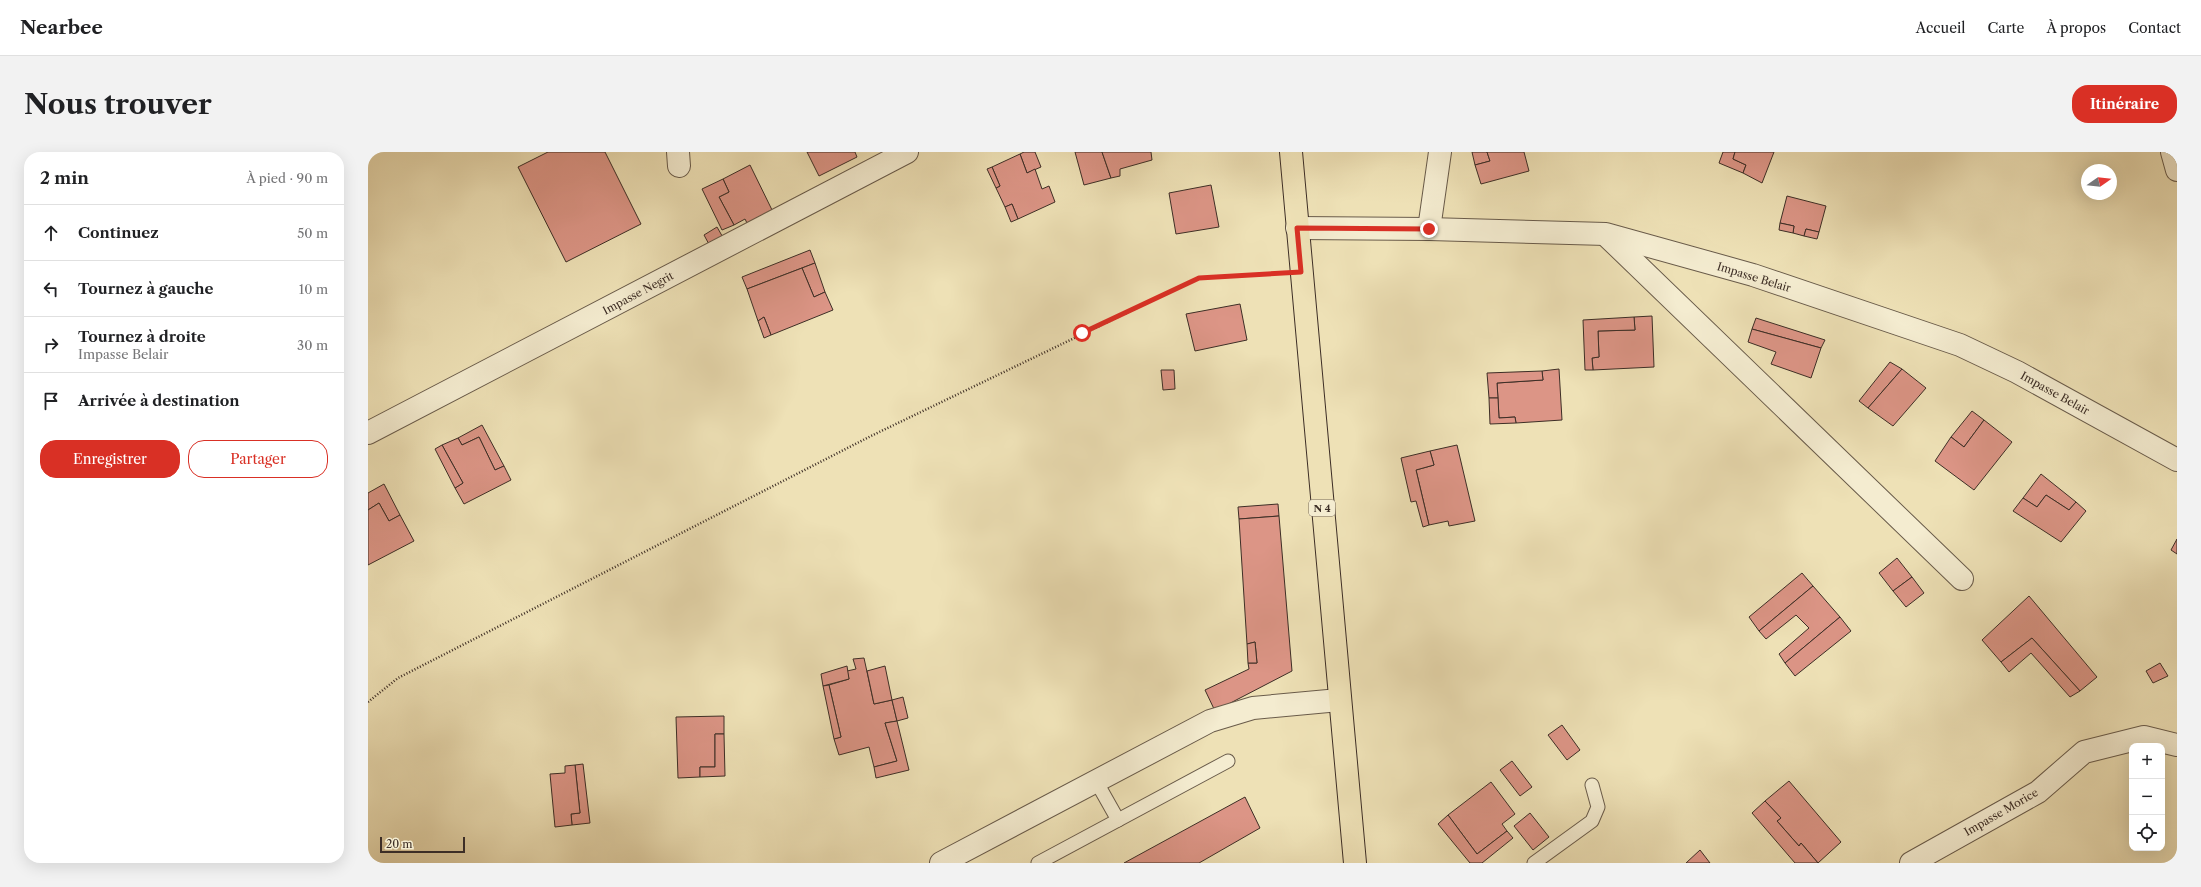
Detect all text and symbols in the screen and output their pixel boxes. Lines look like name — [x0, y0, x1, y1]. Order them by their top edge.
text: Nearbee — [20, 16, 103, 39]
text: Accueil — [1916, 19, 1966, 37]
text: Carte — [1988, 19, 2024, 37]
text: À propos — [2046, 19, 2106, 37]
text: Contact — [2128, 19, 2181, 37]
button: Itinéraire — [2072, 85, 2177, 123]
text: Nous trouver — [24, 87, 212, 121]
north arrow — [2081, 164, 2117, 200]
text: 2 min — [40, 168, 89, 188]
text: À pied · 90 m — [246, 170, 328, 186]
route end — [1420, 220, 1438, 238]
icon: ahead — [40, 222, 62, 244]
text: Continuez — [78, 223, 159, 242]
text: 50 m — [297, 225, 328, 241]
street label: Impasse Belair — [1715, 259, 1793, 295]
street label: Impasse Negrit — [600, 268, 676, 318]
icon: left — [40, 278, 62, 300]
text: Tournez à gauche — [78, 279, 214, 298]
text: 10 m — [299, 281, 328, 297]
route start — [1073, 324, 1091, 342]
text: Tournez à droite — [78, 327, 206, 346]
icon: right — [40, 334, 62, 356]
text: 30 m — [297, 337, 328, 353]
text: Impasse Belair — [78, 346, 168, 362]
street label: Impasse Belair — [2018, 368, 2092, 418]
icon: arrive — [40, 390, 62, 412]
text: Arrivée à destination — [78, 391, 240, 410]
button: Enregistrer — [40, 440, 180, 478]
button: Partager — [188, 440, 328, 478]
road number: N 4 — [1309, 500, 1335, 516]
map controls — [2129, 743, 2165, 851]
button: + — [2129, 743, 2165, 779]
button: − — [2129, 779, 2165, 815]
street label: Impasse Morice — [1961, 785, 2041, 839]
button: locate — [2129, 815, 2165, 851]
scale bar — [380, 835, 465, 854]
text: 20 m — [386, 837, 412, 851]

